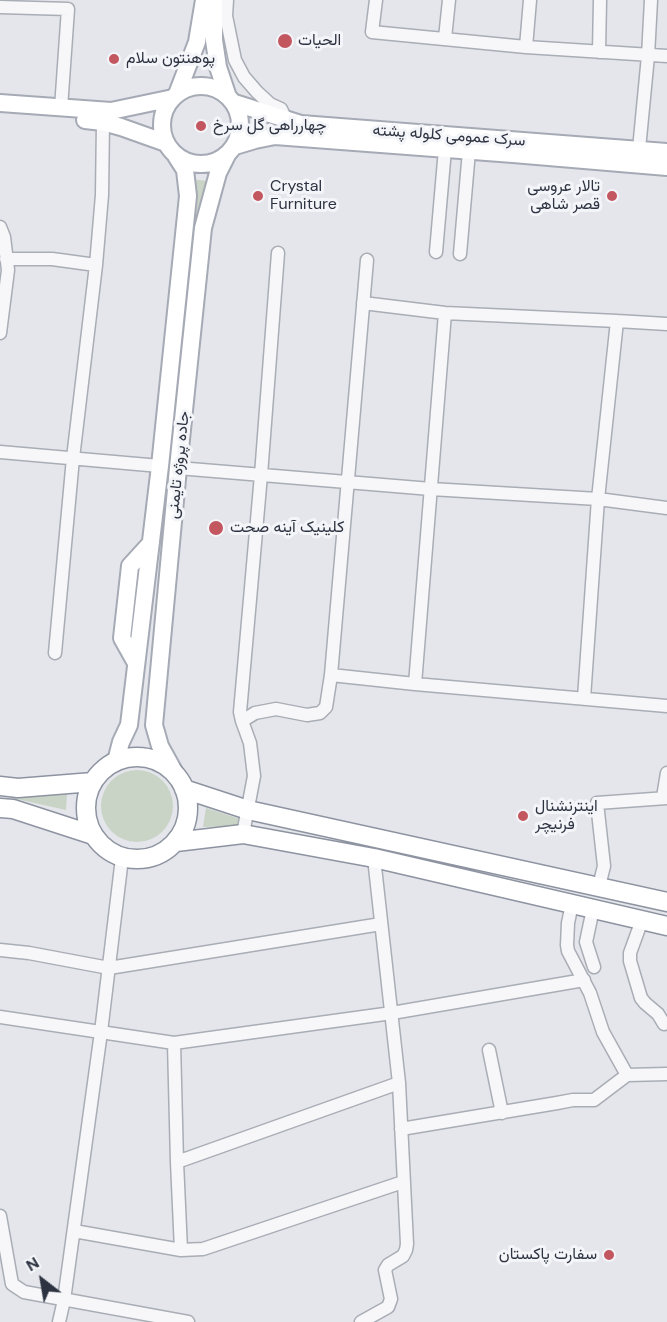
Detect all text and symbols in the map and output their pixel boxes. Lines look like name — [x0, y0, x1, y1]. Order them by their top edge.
place label: الحیات — [298, 31, 341, 51]
marker: الحیات — [276, 32, 294, 50]
place label: پوهنتون سلام — [126, 49, 215, 69]
marker: پوهنتون سلام — [107, 52, 121, 66]
place label: چهارراهی گل سرخ — [213, 116, 327, 136]
marker: چهارراهی گل سرخ — [194, 119, 208, 133]
street label: سرک عمومی کلوله پشته — [372, 121, 526, 151]
place label: Crystal Furniture — [270, 177, 337, 215]
place label: تالار عروسی قصر شاهی — [527, 177, 600, 215]
marker: Crystal Furniture — [251, 189, 265, 203]
marker: تالار عروسی قصر شاهی — [605, 189, 619, 203]
street label: جاده پروژه تایمنی — [164, 410, 194, 520]
place label: کلینیک آینه صحت — [230, 518, 344, 538]
marker: کلینیک آینه صحت — [207, 519, 225, 537]
place label: اینترنشنال فرنیچر — [535, 797, 598, 835]
marker: اینترنشنال فرنیچر — [516, 809, 530, 823]
place label: سفارت پاکستان — [499, 1245, 597, 1265]
marker: سفارت پاکستان — [602, 1248, 616, 1262]
north arrow — [12, 1250, 72, 1310]
text: N — [22, 1252, 43, 1276]

